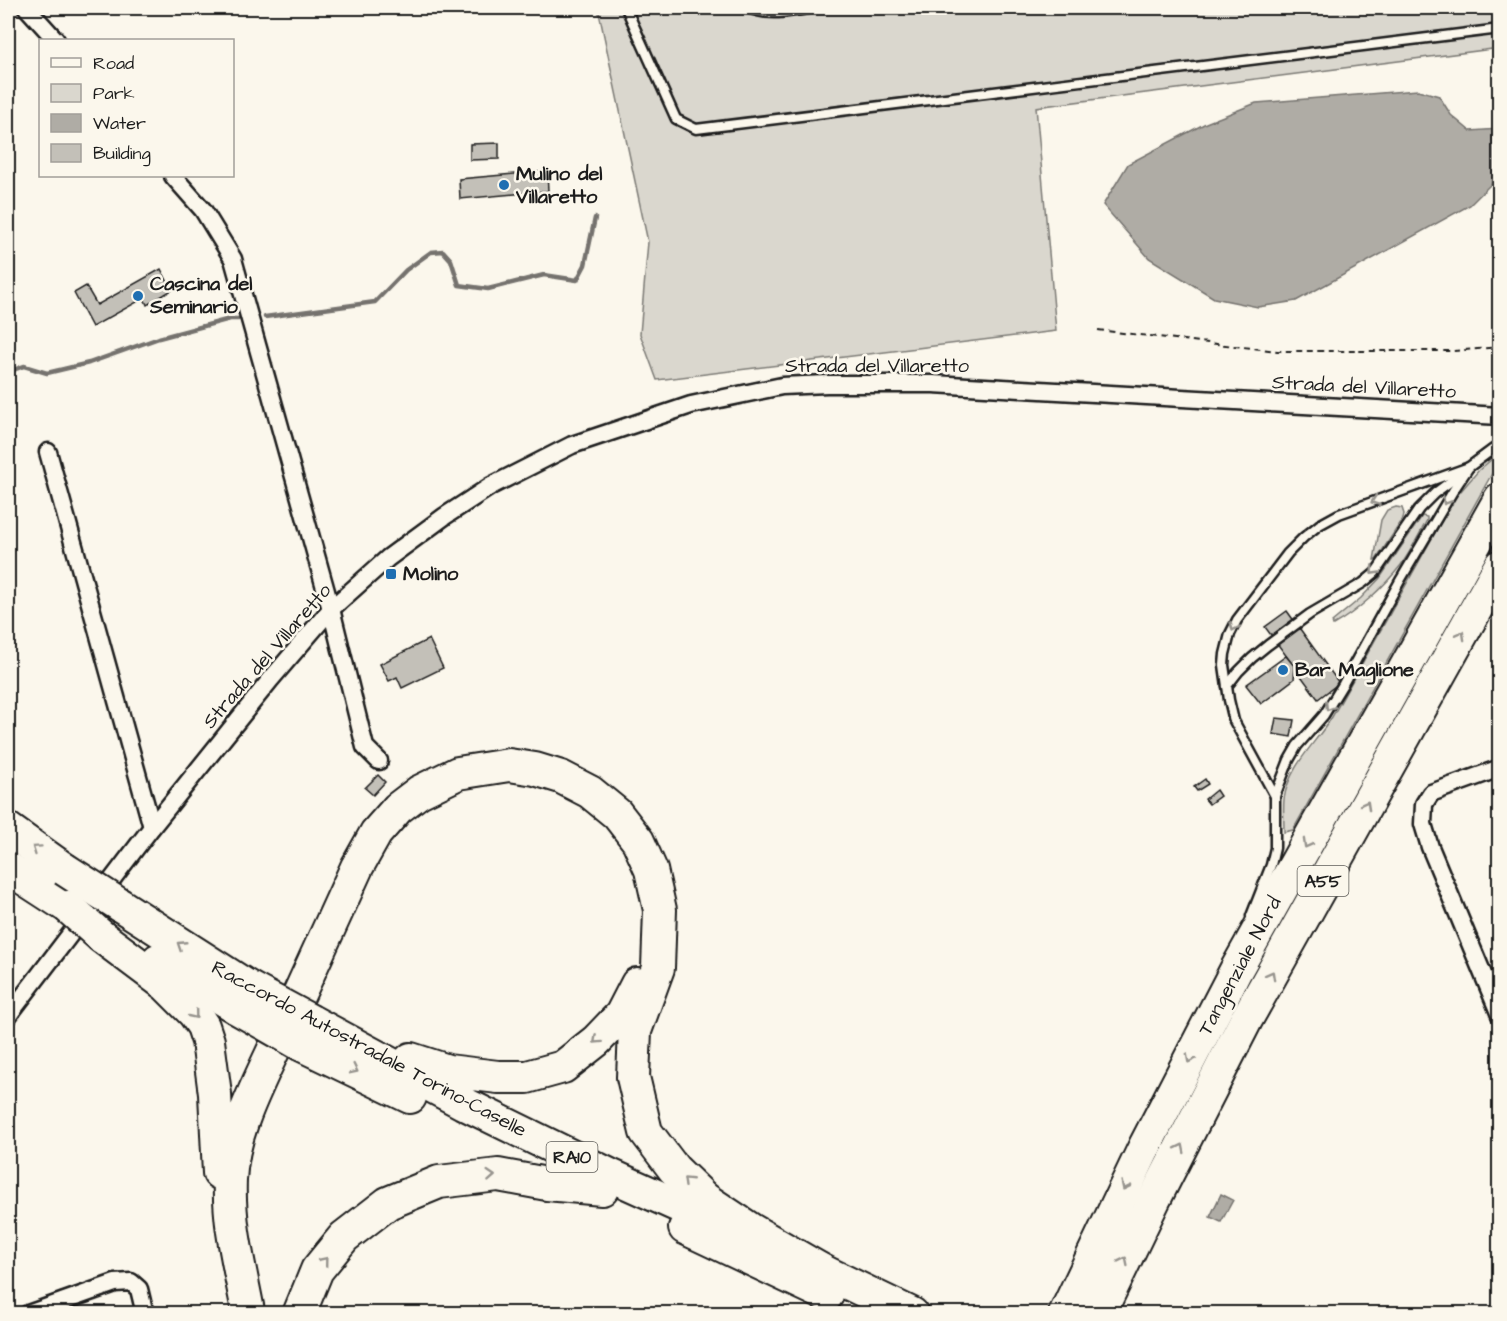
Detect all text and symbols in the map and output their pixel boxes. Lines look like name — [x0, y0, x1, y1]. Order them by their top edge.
legend — [39, 39, 234, 177]
text: Road — [93, 51, 134, 76]
text: Park — [93, 81, 135, 106]
text: Water — [93, 111, 146, 136]
text: Building — [93, 141, 151, 167]
place label: Mulino del Villaretto — [515, 160, 602, 211]
marker: Mulino del Villaretto — [497, 178, 511, 192]
place label: Cascina del Seminario — [149, 270, 252, 321]
marker: Cascina del Seminario — [131, 289, 145, 303]
street label: Strada del Villaretto — [785, 352, 969, 380]
street label: Strada del Villaretto — [1271, 368, 1457, 406]
one-way arrow — [1370, 494, 1381, 507]
one-way arrow — [1441, 495, 1453, 505]
place label: Molino — [403, 560, 459, 588]
one-way arrow — [1371, 564, 1382, 575]
marker: Molino — [384, 567, 398, 581]
street label: Strada del Villaretto — [196, 577, 338, 735]
one-way arrow — [1229, 621, 1241, 632]
one-way arrow — [1454, 630, 1465, 641]
place label: Bar Maglione — [1295, 656, 1414, 685]
marker: Bar Maglione — [1276, 663, 1290, 677]
one-way arrow — [1324, 701, 1336, 711]
one-way arrow — [1358, 801, 1370, 811]
one-way arrow — [1303, 837, 1314, 848]
one-way arrow — [31, 845, 42, 856]
road number: A55 — [1298, 866, 1348, 896]
street label: Tangenziale Nord — [1192, 891, 1289, 1041]
one-way arrow — [177, 941, 188, 952]
street label: Raccordo Autostradale Torino-Caselle — [207, 954, 532, 1144]
one-way arrow — [1264, 971, 1275, 981]
one-way arrow — [187, 1008, 198, 1019]
one-way arrow — [593, 1033, 603, 1044]
one-way arrow — [1186, 1053, 1197, 1063]
one-way arrow — [348, 1063, 359, 1075]
road number: RA10 — [546, 1142, 598, 1172]
one-way arrow — [1173, 1143, 1185, 1154]
one-way arrow — [487, 1170, 496, 1183]
one-way arrow — [683, 1178, 694, 1189]
one-way arrow — [1121, 1180, 1133, 1191]
one-way arrow — [1117, 1256, 1129, 1267]
one-way arrow — [317, 1257, 328, 1268]

